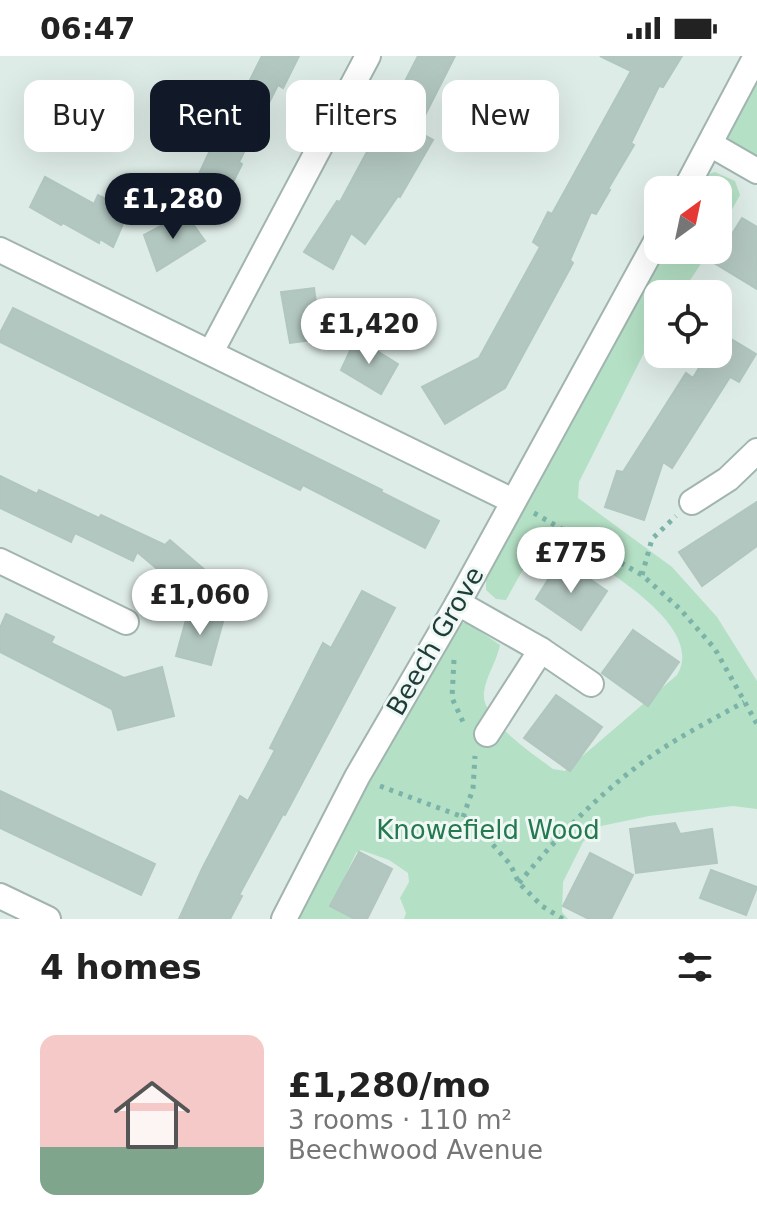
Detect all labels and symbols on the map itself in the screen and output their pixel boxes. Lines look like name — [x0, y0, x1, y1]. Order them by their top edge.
pin: £1,280 — [108, 173, 238, 241]
north arrow — [644, 176, 732, 264]
pin: £1,420 — [304, 298, 434, 366]
pin: £775 — [524, 527, 618, 595]
street label: Beech Grove — [380, 561, 490, 721]
pin: £1,060 — [135, 569, 265, 637]
park label: Knowefield Wood — [376, 815, 600, 845]

